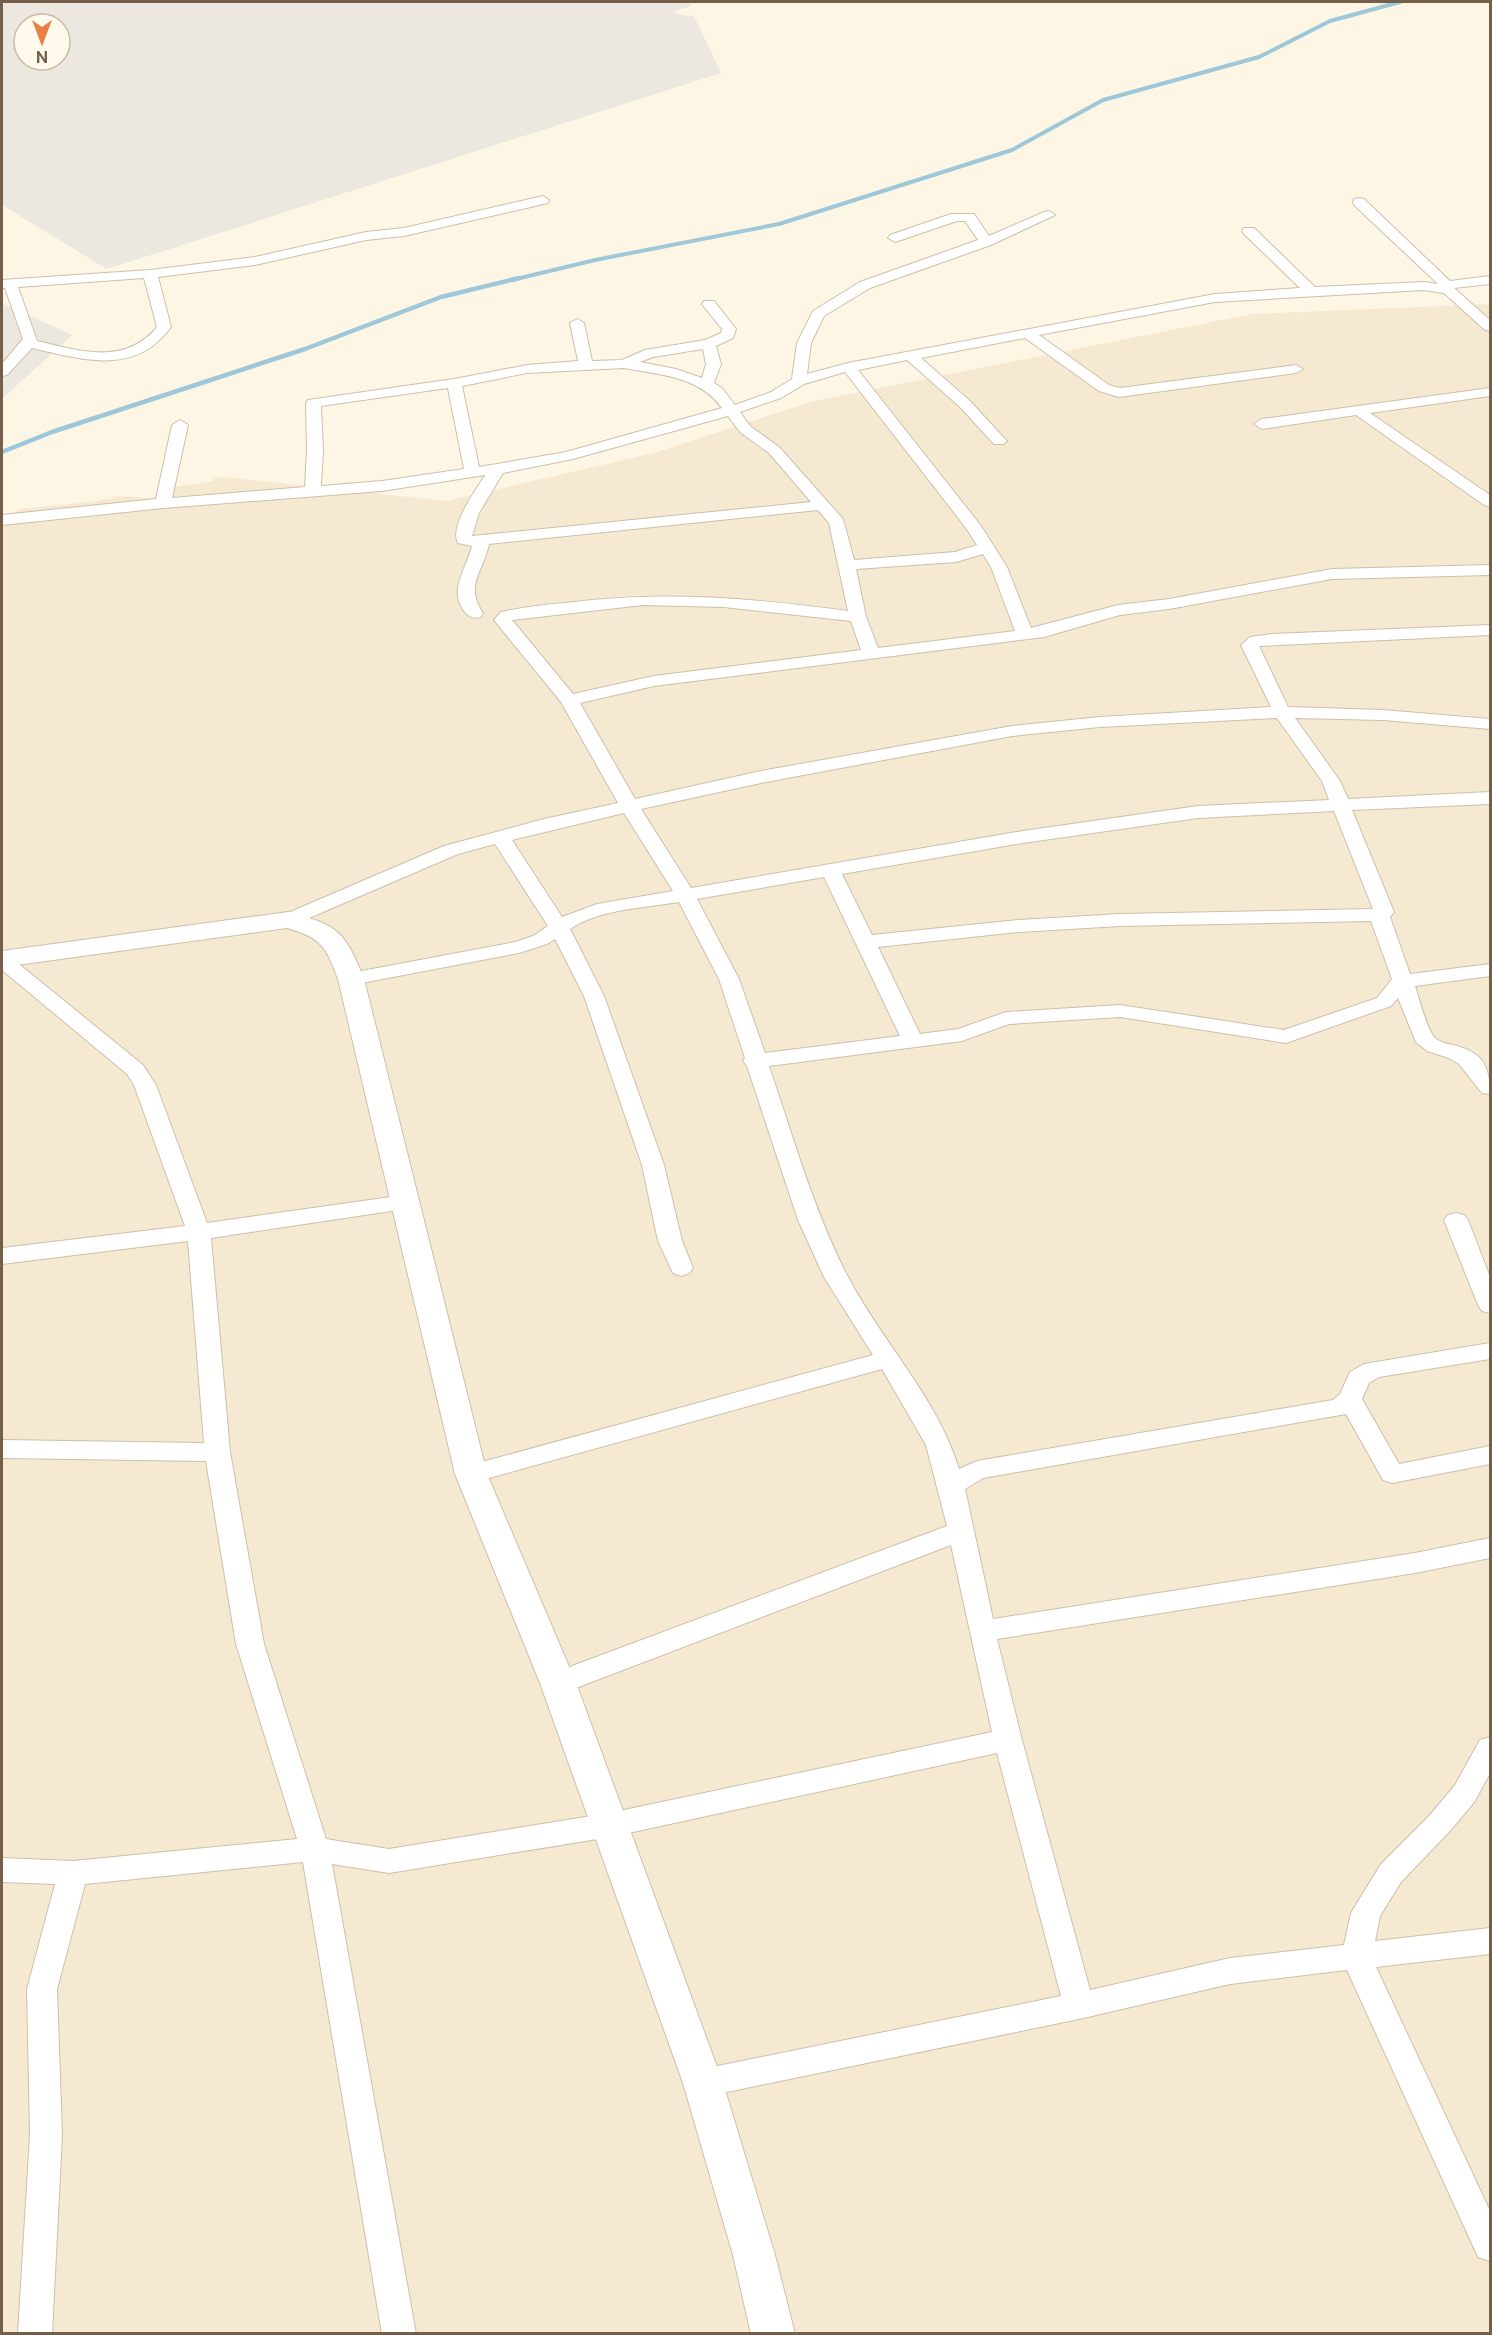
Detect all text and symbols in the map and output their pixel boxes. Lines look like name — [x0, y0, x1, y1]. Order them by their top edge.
north arrow — [12, 12, 72, 72]
text: N — [36, 47, 48, 66]

